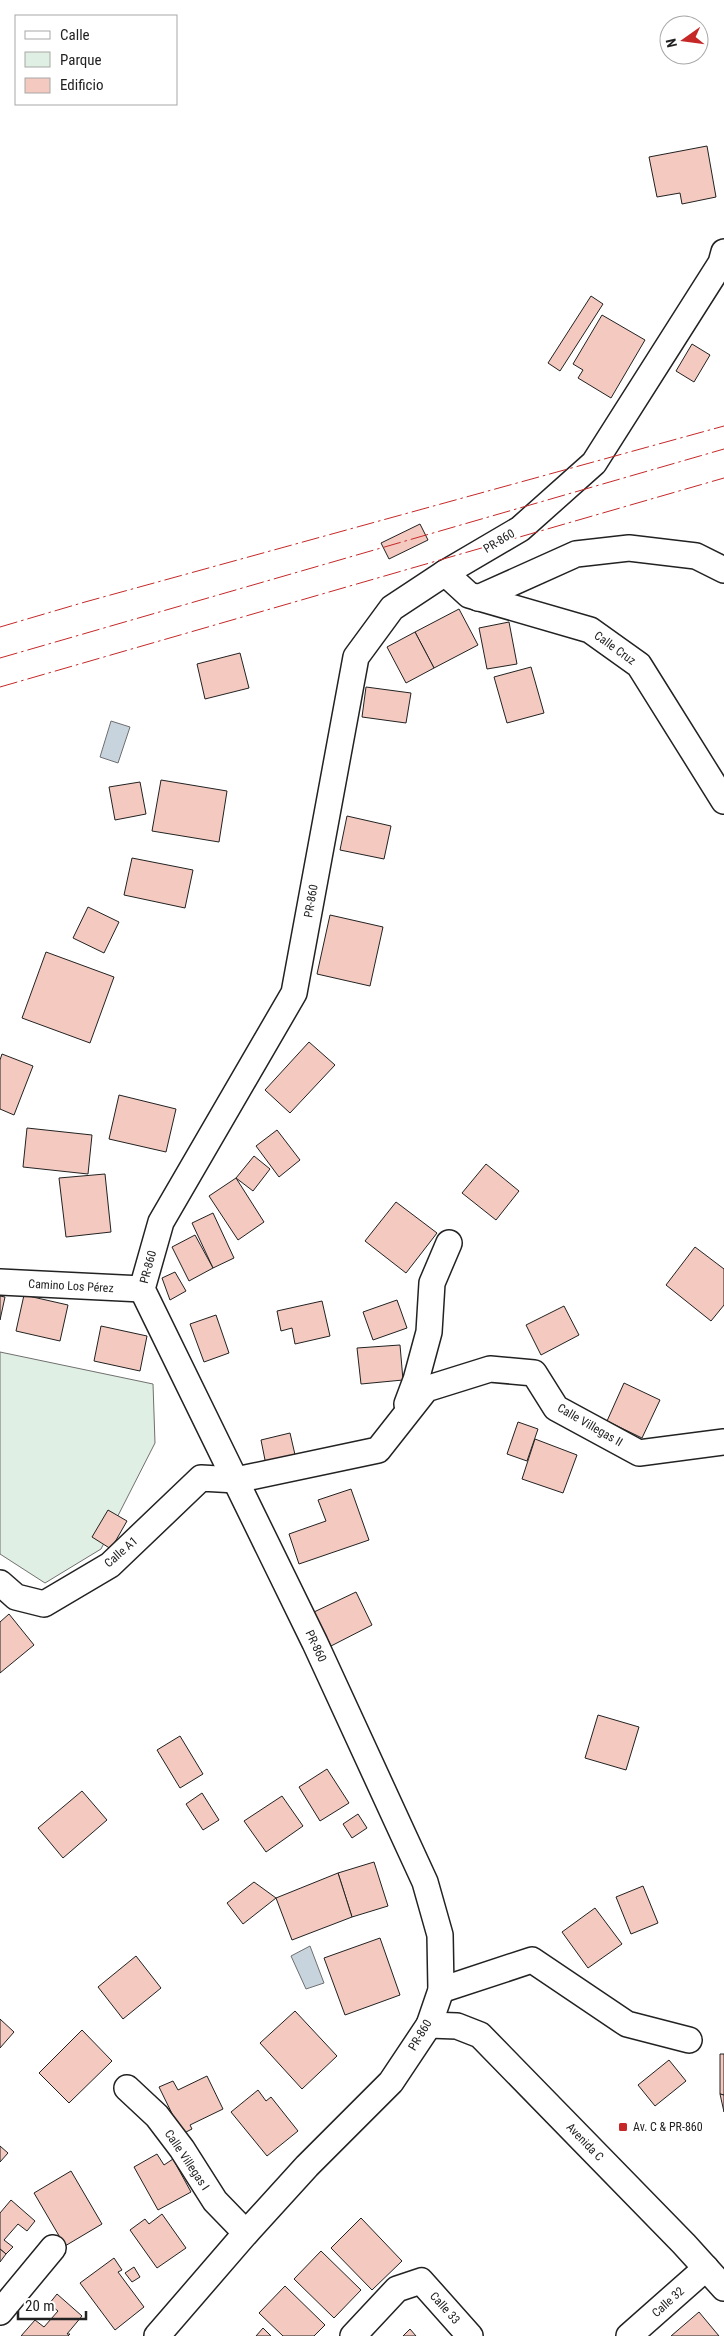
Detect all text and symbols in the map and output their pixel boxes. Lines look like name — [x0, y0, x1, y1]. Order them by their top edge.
legend — [15, 15, 178, 105]
north arrow — [659, 15, 709, 65]
text: Calle — [60, 26, 90, 44]
text: N — [663, 37, 680, 49]
text: Parque — [60, 51, 102, 69]
text: Edificio — [60, 76, 103, 94]
street label: PR-860 — [481, 526, 517, 556]
street label: Calle Cruz — [591, 628, 639, 668]
street label: PR-860 — [301, 883, 321, 919]
street label: PR-860 — [137, 1249, 159, 1285]
street label: Camino Los Pérez — [28, 1277, 114, 1295]
street label: Calle Villegas II — [555, 1401, 625, 1449]
street label: Calle A1 — [102, 1534, 140, 1570]
street label: PR-860 — [303, 1628, 330, 1664]
street label: PR-860 — [405, 2017, 435, 2053]
street label: Avenida C — [564, 2120, 607, 2164]
place label: Av. C & PR-860 — [633, 2120, 703, 2134]
marker: Av. C & PR-860 — [617, 2121, 629, 2133]
street label: Calle Villegas I — [162, 2127, 212, 2193]
street label: Calle 32 — [649, 2284, 687, 2320]
scale bar — [18, 2288, 85, 2320]
street label: Calle 33 — [427, 2289, 463, 2327]
text: 20 m — [25, 2297, 55, 2315]

